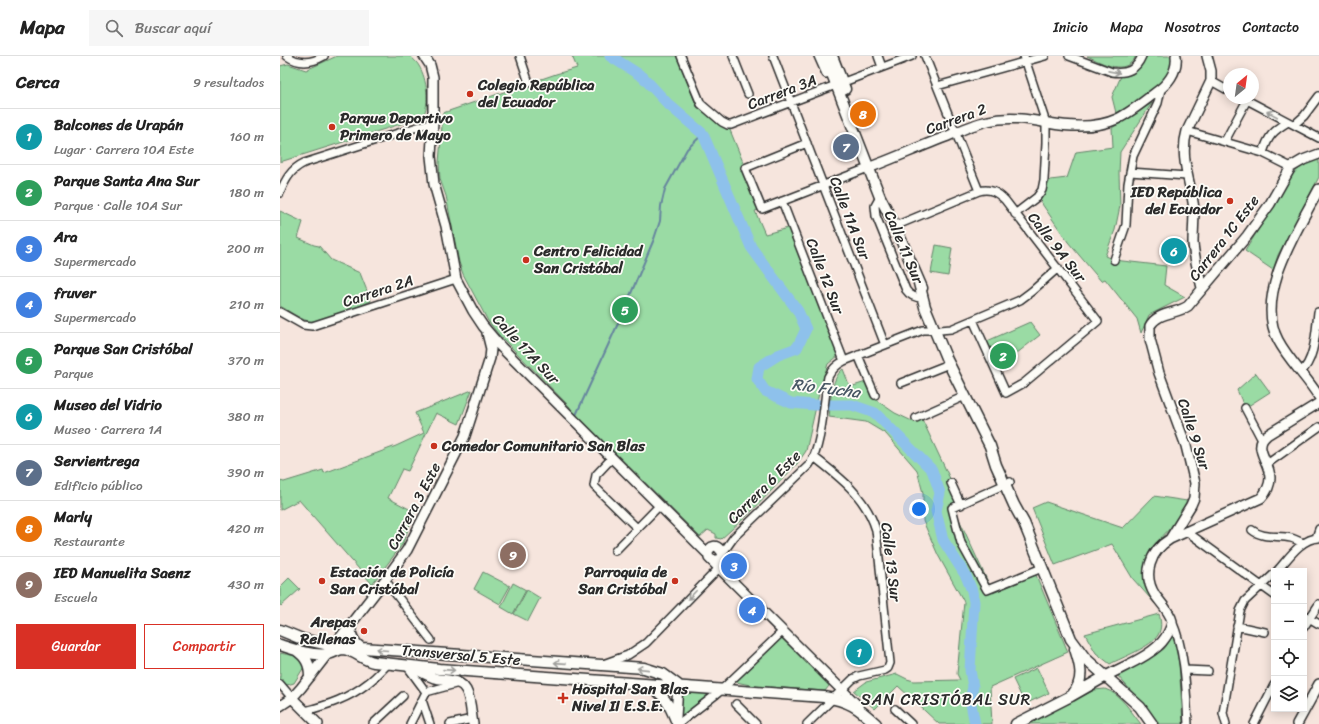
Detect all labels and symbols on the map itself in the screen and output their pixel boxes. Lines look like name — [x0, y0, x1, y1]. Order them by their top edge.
street label: Carrera 3A — [743, 67, 821, 117]
one-way arrow — [1107, 68, 1120, 76]
north arrow — [1223, 68, 1259, 104]
place label: Colegio República del Ecuador — [477, 72, 595, 115]
marker: Colegio República del Ecuador — [465, 89, 475, 99]
street label: Carrera 2 — [922, 96, 990, 142]
pin: 8 — [850, 99, 876, 129]
place label: Parque Deportivo Primero de Mayo — [340, 105, 453, 148]
one-way arrow — [1266, 109, 1278, 117]
marker: Parque Deportivo Primero de Mayo — [327, 122, 337, 132]
pin: 7 — [833, 132, 859, 162]
street label: Calle 11A Sur — [822, 173, 878, 264]
place label: IED República del Ecuador — [1130, 179, 1224, 222]
street label: Carrera 1C Este — [1182, 189, 1266, 287]
marker: IED República del Ecuador — [1225, 196, 1235, 206]
street label: Calle 11 Sur — [877, 206, 931, 288]
street label: Calle 9A Sur — [1021, 206, 1094, 289]
street label: Calle 12 Sur — [799, 234, 852, 319]
pin: 6 — [1161, 236, 1187, 266]
place label: Centro Felicidad San Cristóbal — [533, 238, 644, 281]
marker: Centro Felicidad San Cristóbal — [521, 255, 531, 265]
street label: Carrera 2A — [339, 267, 417, 315]
pin: 5 — [612, 295, 638, 325]
street label: Calle 17A Sur — [486, 307, 567, 391]
pin: 2 — [990, 341, 1016, 371]
water label: Río Fucha — [790, 369, 864, 407]
street label: Calle 9 Sur — [1170, 395, 1218, 474]
place label: Comedor Comunitario San Blas — [441, 433, 646, 459]
marker: Comedor Comunitario San Blas — [429, 441, 439, 451]
street label: Carrera 6 Este — [721, 444, 807, 530]
street label: Carrera 3 Este — [380, 457, 448, 555]
your location — [909, 499, 929, 519]
street label: Calle 13 Sur — [873, 521, 909, 604]
pin: 9 — [500, 540, 526, 570]
pin: 3 — [721, 551, 747, 581]
place label: Estación de Policía San Cristóbal — [329, 559, 454, 602]
place label: Parroquia de San Cristóbal — [577, 559, 668, 602]
marker: Estación de Policía San Cristóbal — [317, 576, 327, 586]
marker: Parroquia de San Cristóbal — [670, 576, 680, 586]
one-way arrow — [687, 590, 697, 600]
pin: 4 — [739, 595, 765, 625]
place label: Arepas Rellenas — [299, 609, 357, 652]
marker: Arepas Rellenas — [359, 626, 369, 636]
street label: Transversal 5 Este — [400, 637, 522, 673]
pin: 1 — [846, 637, 872, 667]
one-way arrow — [376, 646, 389, 654]
one-way arrow — [554, 659, 567, 666]
one-way arrow — [637, 665, 650, 672]
one-way arrow — [442, 666, 455, 673]
place label: Hospital San Blas Nivel II E.S.E. — [571, 676, 689, 719]
district label: SAN CRISTÓBAL SUR — [861, 685, 1031, 714]
marker: Hospital San Blas Nivel II E.S.E. — [557, 692, 569, 704]

